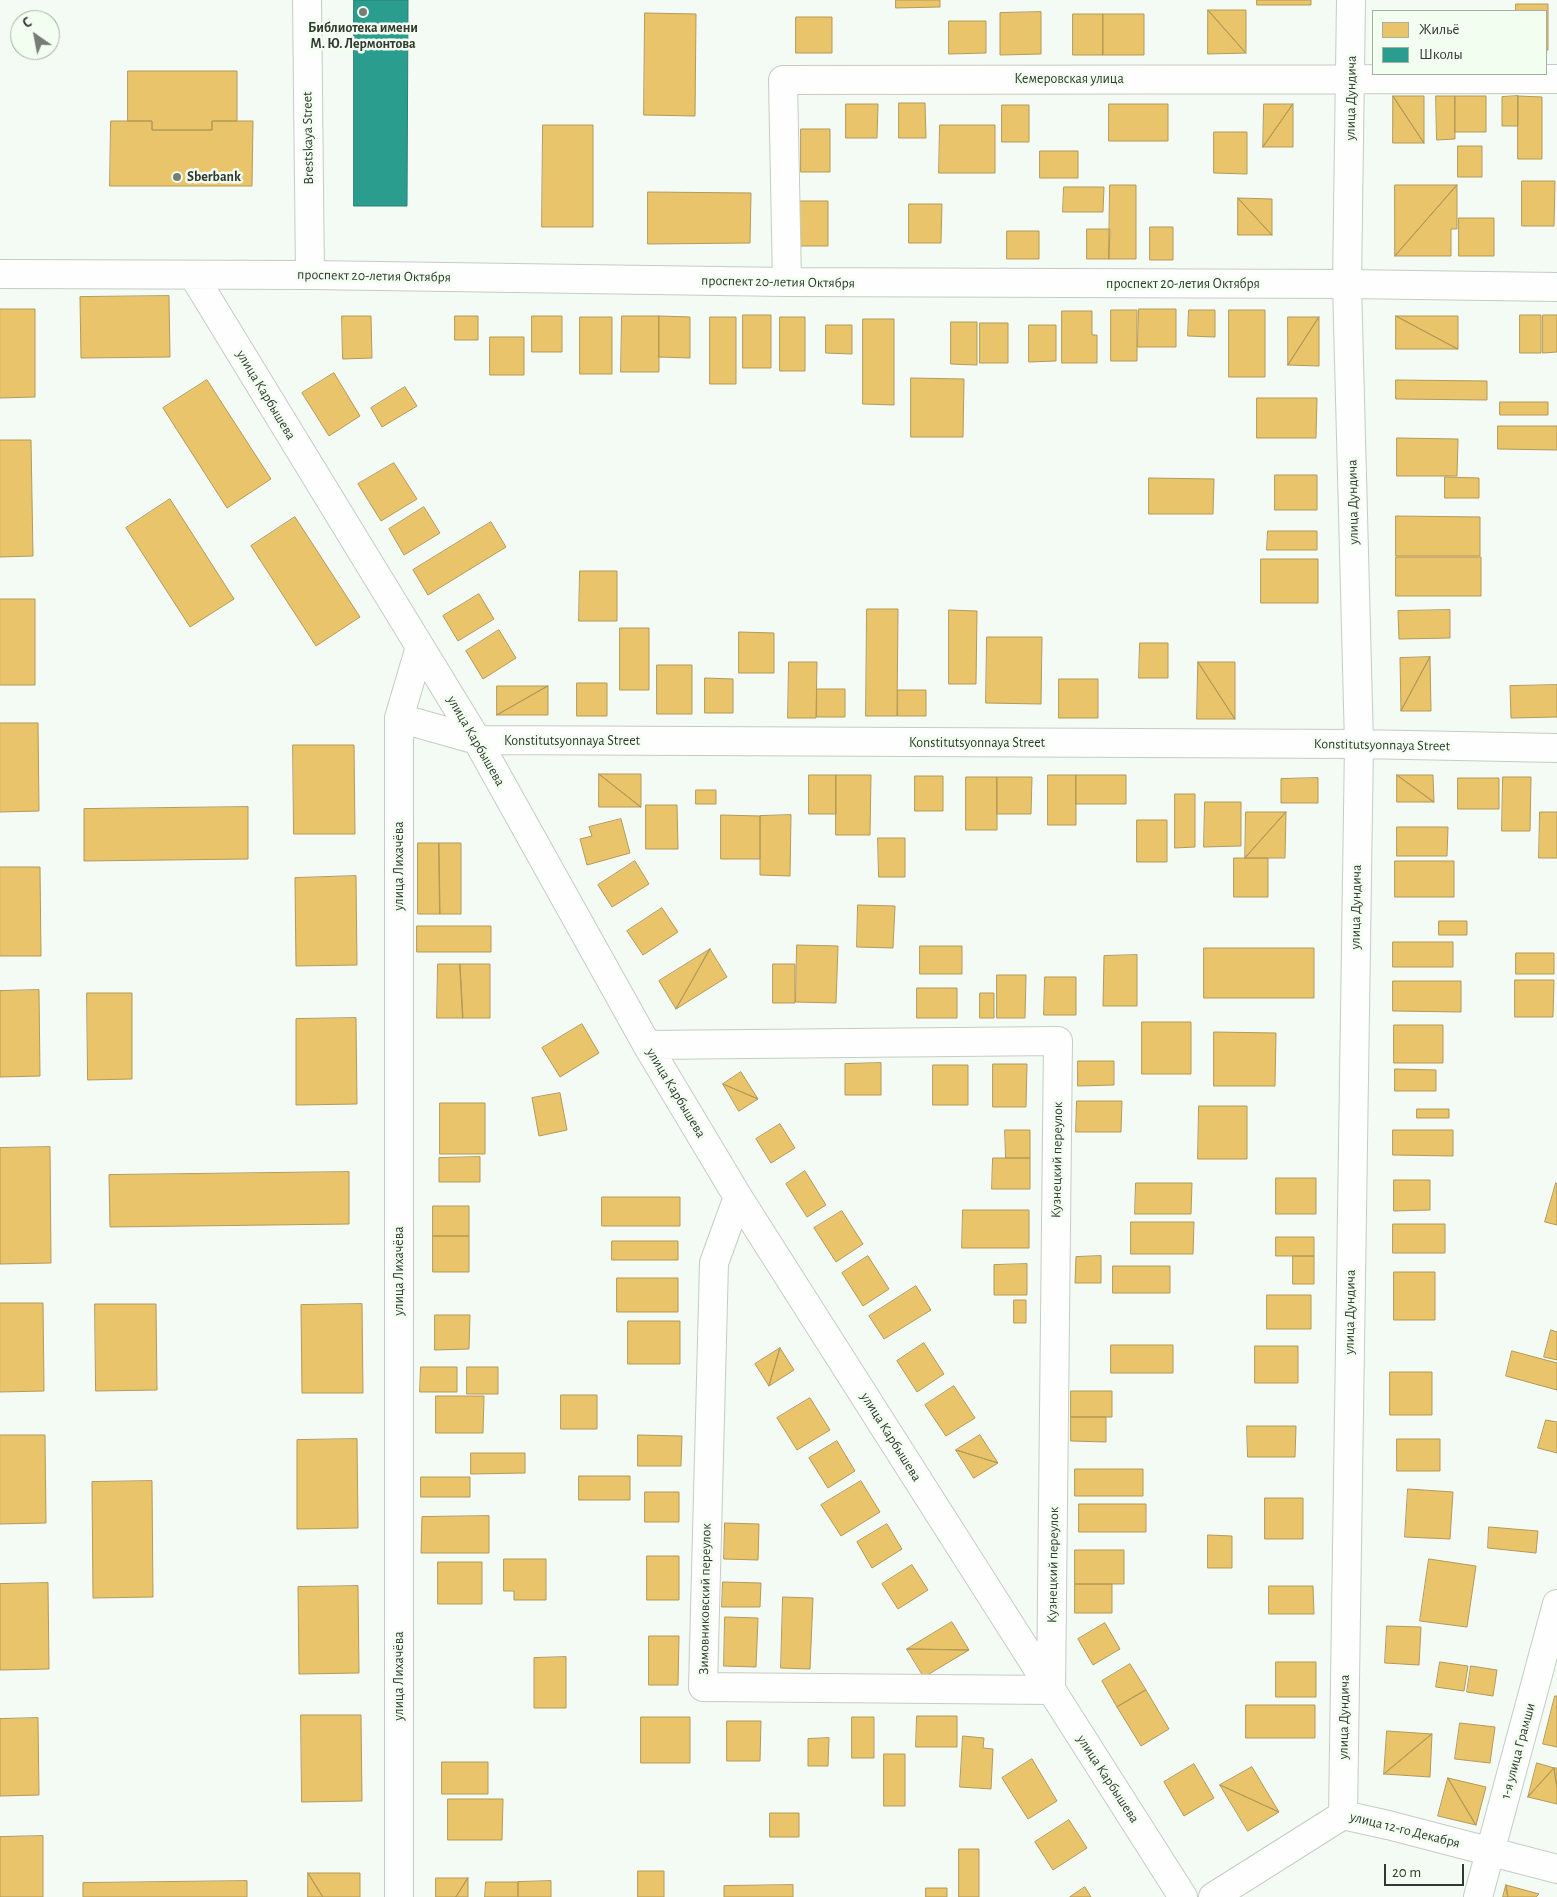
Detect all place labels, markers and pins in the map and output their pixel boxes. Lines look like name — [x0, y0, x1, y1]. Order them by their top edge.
marker: Библиотека имени М. Ю. Лермонтова — [357, 6, 369, 18]
place label: Библиотека имени М. Ю. Лермонтова — [308, 20, 418, 52]
place label: Sberbank — [187, 169, 241, 185]
marker: Sberbank — [171, 171, 183, 183]

